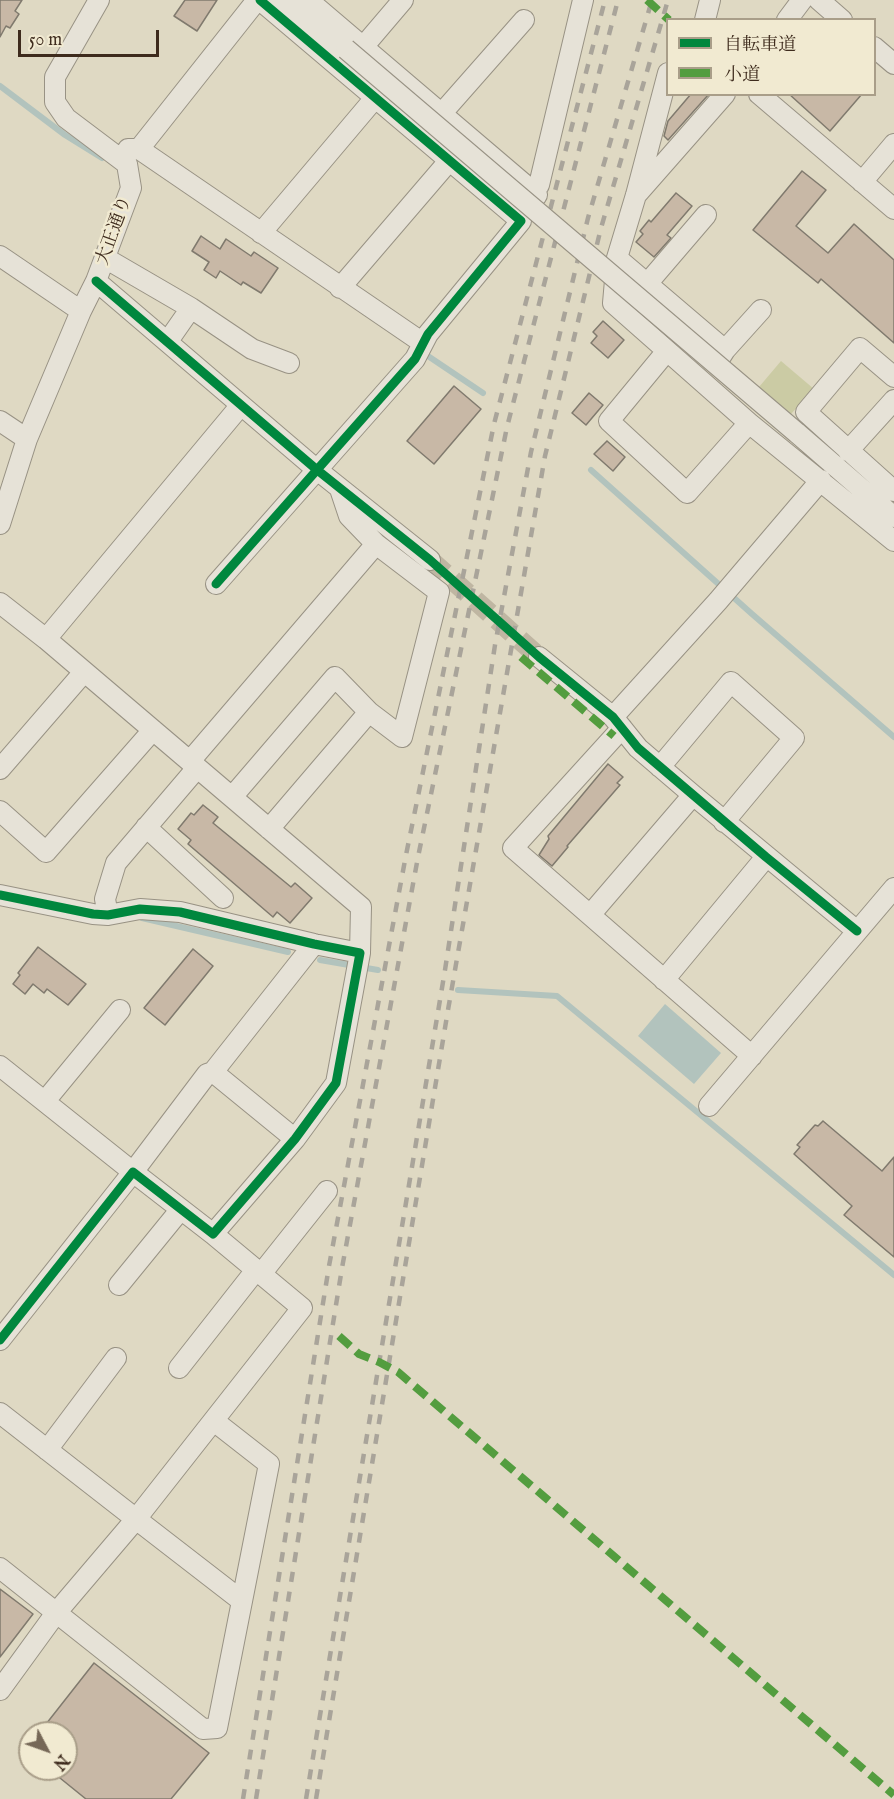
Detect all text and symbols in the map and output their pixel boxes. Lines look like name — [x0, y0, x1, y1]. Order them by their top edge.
scale bar — [21, 18, 162, 56]
legend — [666, 18, 876, 96]
text: 50 m — [29, 29, 62, 52]
text: 自転車道 — [724, 34, 796, 57]
text: 小道 — [724, 64, 760, 87]
street label: 大正通り — [93, 193, 137, 269]
north arrow — [18, 1721, 78, 1781]
text: N — [48, 1750, 72, 1773]

